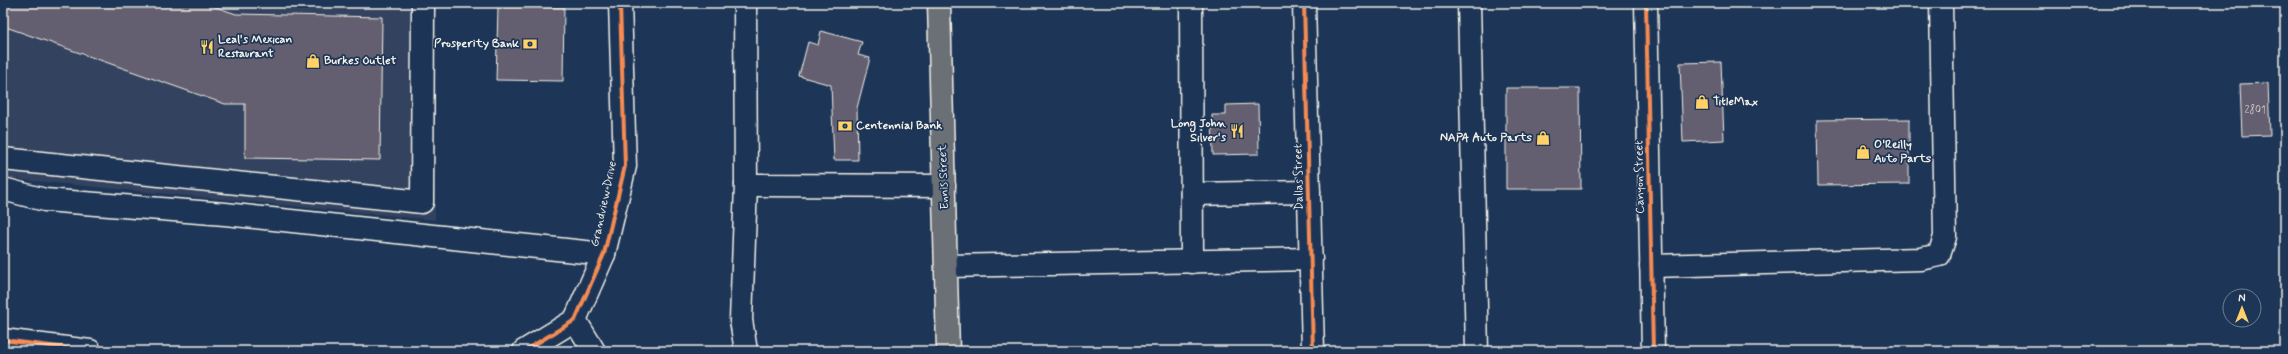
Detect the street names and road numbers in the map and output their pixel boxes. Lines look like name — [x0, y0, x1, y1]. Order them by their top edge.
street label: Canyon Street — [1631, 140, 1649, 214]
street label: Dallas Street — [1290, 143, 1308, 210]
street label: Ennis Street — [935, 144, 953, 210]
street label: Grandview Drive — [587, 160, 621, 248]

